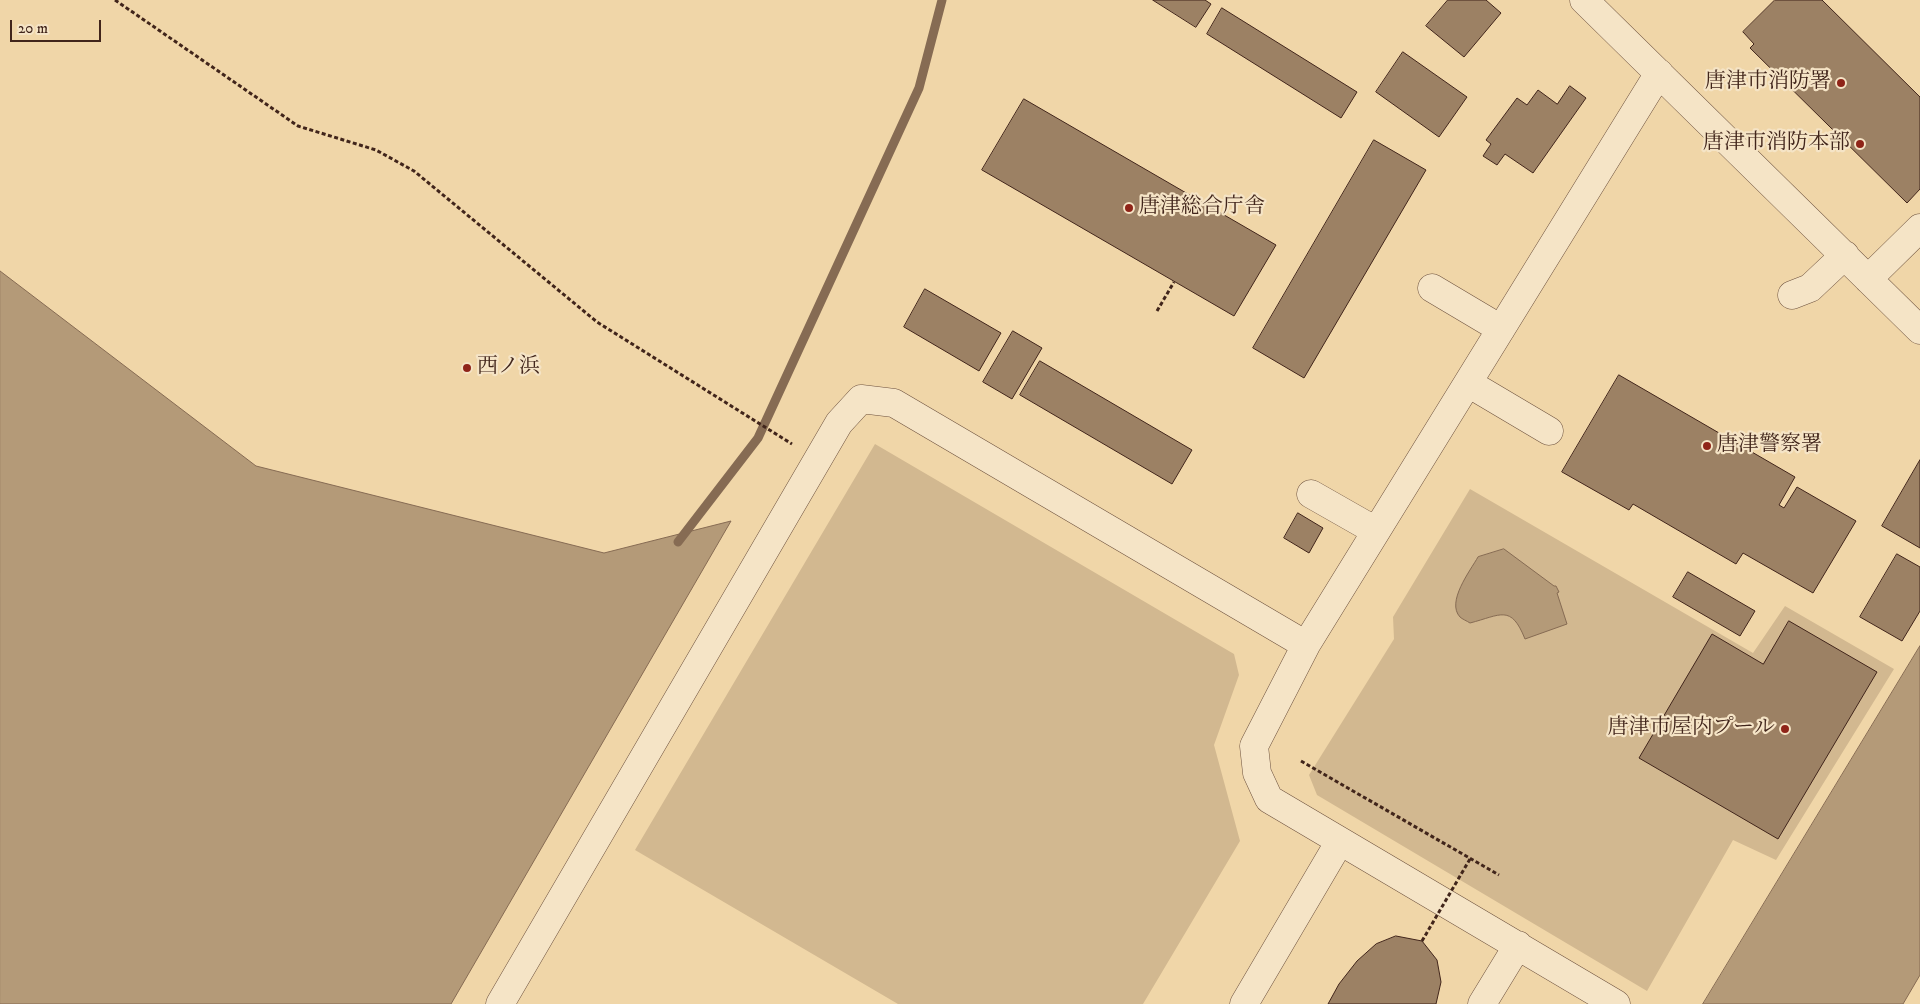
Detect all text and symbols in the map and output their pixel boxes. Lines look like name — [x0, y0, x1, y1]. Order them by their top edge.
scale bar — [12, 10, 104, 42]
text: 20 m — [18, 19, 48, 38]
place label: 唐津市消防署 — [1705, 70, 1831, 96]
marker: 唐津市消防署 — [1835, 77, 1847, 89]
place label: 唐津市消防本部 — [1703, 131, 1850, 157]
marker: 唐津市消防本部 — [1854, 138, 1866, 150]
place label: 唐津総合庁舎 — [1139, 195, 1265, 221]
marker: 唐津総合庁舎 — [1123, 202, 1135, 214]
place label: 西ノ浜 — [477, 355, 540, 381]
marker: 西ノ浜 — [461, 362, 473, 374]
place label: 唐津警察署 — [1717, 433, 1822, 459]
marker: 唐津警察署 — [1701, 440, 1713, 452]
place label: 唐津市屋内プール — [1608, 716, 1775, 742]
marker: 唐津市屋内プール — [1779, 723, 1791, 735]

